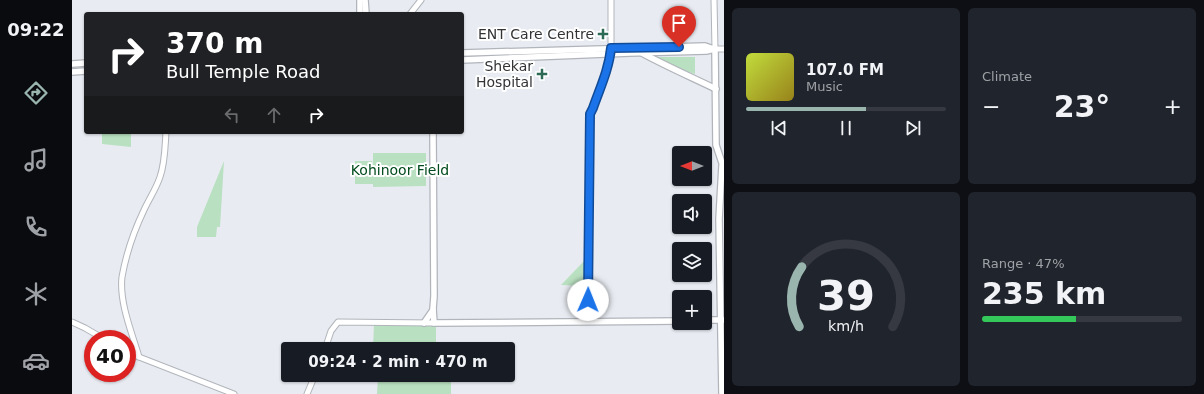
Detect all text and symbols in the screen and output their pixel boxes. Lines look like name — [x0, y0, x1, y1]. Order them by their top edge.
pin — [662, 6, 696, 47]
icon: arrive — [668, 12, 690, 34]
text: 09:22 — [7, 19, 65, 40]
place label: ENT Care Centre — [478, 26, 594, 42]
text: 370 m — [166, 27, 263, 60]
icon: right — [100, 28, 152, 80]
marker: ENT Care Centre — [597, 28, 609, 40]
place label: Shekar Hospital — [476, 58, 533, 90]
text: Bull Temple Road — [166, 61, 320, 82]
text: 107.0 FM — [806, 61, 884, 79]
marker: Shekar Hospital — [536, 68, 548, 80]
text: Climate — [982, 69, 1032, 84]
icon: directions — [22, 79, 50, 107]
text: Music — [806, 79, 843, 94]
text: 23° — [1054, 89, 1110, 124]
text: − — [982, 94, 1000, 119]
text: + — [1164, 94, 1182, 119]
icon: left — [221, 104, 243, 126]
icon: ahead — [263, 104, 285, 126]
icon: right — [305, 104, 327, 126]
icon: previous — [768, 117, 790, 139]
icon: pause — [835, 117, 857, 139]
icon: next — [902, 117, 924, 139]
icon: music — [22, 146, 50, 174]
north arrow — [672, 146, 712, 186]
map controls — [672, 146, 712, 330]
park label: Kohinoor Field — [351, 162, 449, 178]
button: sound — [672, 194, 712, 234]
icon: phone — [22, 213, 50, 241]
button: layers — [672, 242, 712, 282]
text: Range · 47% — [982, 256, 1065, 271]
text: 39 — [817, 271, 875, 320]
text: 235 km — [982, 276, 1106, 311]
position arrow — [567, 279, 609, 321]
icon: climate — [22, 280, 50, 308]
button: + — [672, 290, 712, 330]
text: km/h — [828, 318, 864, 334]
speed limit sign: 40 — [84, 330, 136, 382]
icon: car — [22, 347, 50, 375]
text: 09:24 · 2 min · 470 m — [308, 353, 488, 371]

